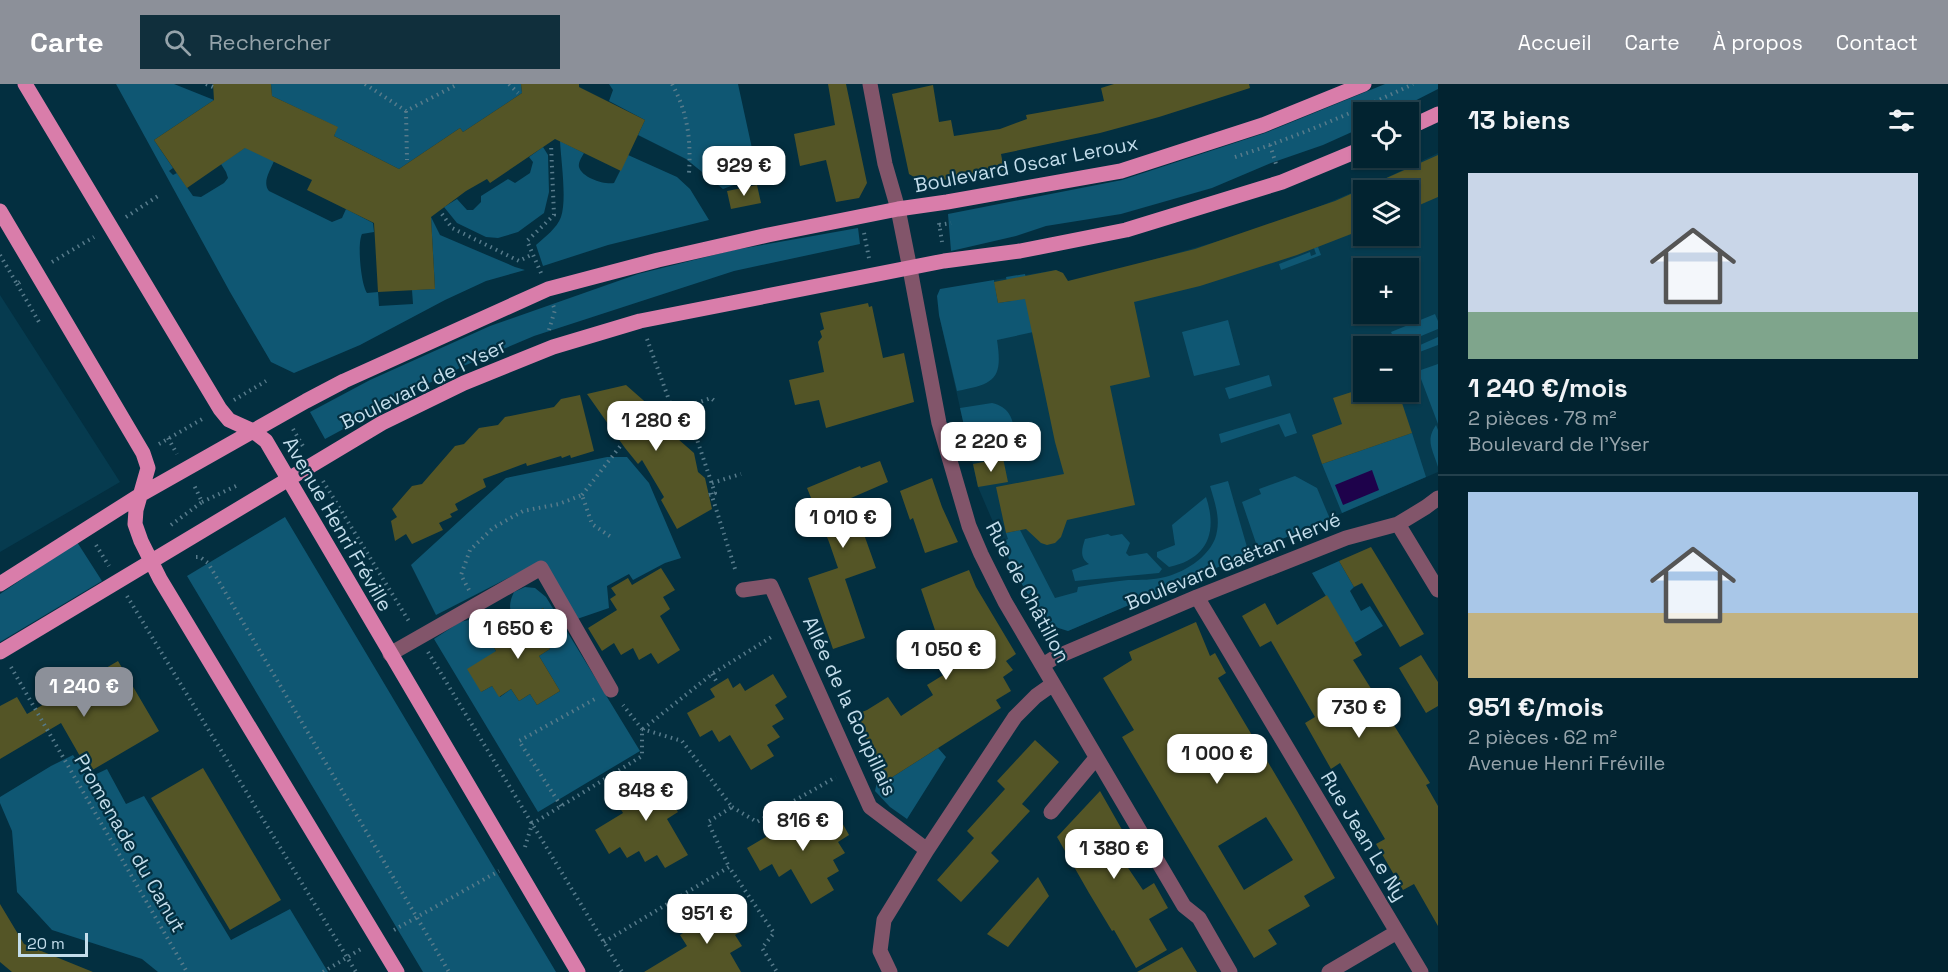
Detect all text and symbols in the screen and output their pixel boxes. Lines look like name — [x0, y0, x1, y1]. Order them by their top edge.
search box — [140, 15, 560, 69]
text: Carte — [30, 24, 104, 60]
icon: search — [161, 26, 194, 59]
text: Rechercher — [209, 28, 331, 56]
text: Accueil — [1518, 29, 1592, 56]
text: Carte — [1625, 29, 1680, 56]
text: À propos — [1713, 29, 1803, 56]
text: Contact — [1836, 29, 1918, 56]
map controls — [1353, 102, 1419, 402]
button: locate — [1353, 102, 1419, 168]
text: 13 biens — [1468, 103, 1570, 137]
icon: filters — [1885, 104, 1918, 137]
street label: Boulevard Oscar Leroux — [912, 130, 1140, 198]
pin: 929 € — [702, 146, 786, 197]
text: 929 € — [716, 152, 772, 178]
button: layers — [1353, 180, 1419, 246]
icon: home — [1639, 212, 1747, 320]
button: + — [1353, 258, 1419, 324]
street label: Boulevard de l'Yser — [336, 333, 510, 435]
button: − — [1353, 336, 1419, 402]
text: 1 240 €/mois — [1468, 371, 1628, 405]
pin: 1 280 € — [601, 401, 711, 452]
text: 2 pièces · 78 m² — [1468, 405, 1617, 431]
text: 1 280 € — [621, 407, 691, 433]
pin: 2 220 € — [936, 422, 1046, 473]
text: 2 220 € — [955, 428, 1027, 454]
text: Boulevard de l'Yser — [1468, 431, 1650, 457]
street label: Avenue Henri Fréville — [277, 432, 399, 616]
pin: 1 010 € — [788, 498, 898, 549]
text: 1 010 € — [809, 504, 877, 530]
street label: Boulevard Gaëtan Hervé — [1122, 506, 1344, 616]
street label: Rue de Châtillon — [980, 517, 1076, 667]
icon: home — [1639, 531, 1747, 639]
pin: 1 650 € — [463, 609, 573, 660]
street label: Allée de la Goupillais — [797, 612, 903, 800]
text: 1 650 € — [483, 615, 553, 641]
pin: 1 050 € — [891, 630, 1001, 681]
text: 1 050 € — [911, 636, 981, 662]
pin: 1 240 € — [29, 667, 139, 718]
text: 1 240 € — [49, 673, 119, 699]
pin: 730 € — [1317, 688, 1401, 739]
text: 951 €/mois — [1468, 690, 1604, 724]
text: 730 € — [1332, 694, 1386, 720]
text: 2 pièces · 62 m² — [1468, 724, 1617, 750]
pin: 1 000 € — [1162, 734, 1272, 785]
text: 1 000 € — [1181, 740, 1253, 766]
street label: Promenade du Canut — [68, 749, 192, 937]
text: Avenue Henri Fréville — [1468, 750, 1665, 776]
street label: Rue Jean Le Ny — [1315, 766, 1413, 906]
pin: 848 € — [604, 771, 688, 822]
text: 848 € — [618, 777, 674, 803]
pin: 816 € — [761, 801, 845, 852]
text: 816 € — [777, 807, 829, 833]
pin: 1 380 € — [1059, 829, 1169, 880]
text: 1 380 € — [1079, 835, 1149, 861]
pin: 951 € — [665, 894, 749, 945]
text: 951 € — [681, 900, 733, 926]
scale bar — [18, 930, 88, 958]
text: 20 m — [27, 933, 65, 954]

